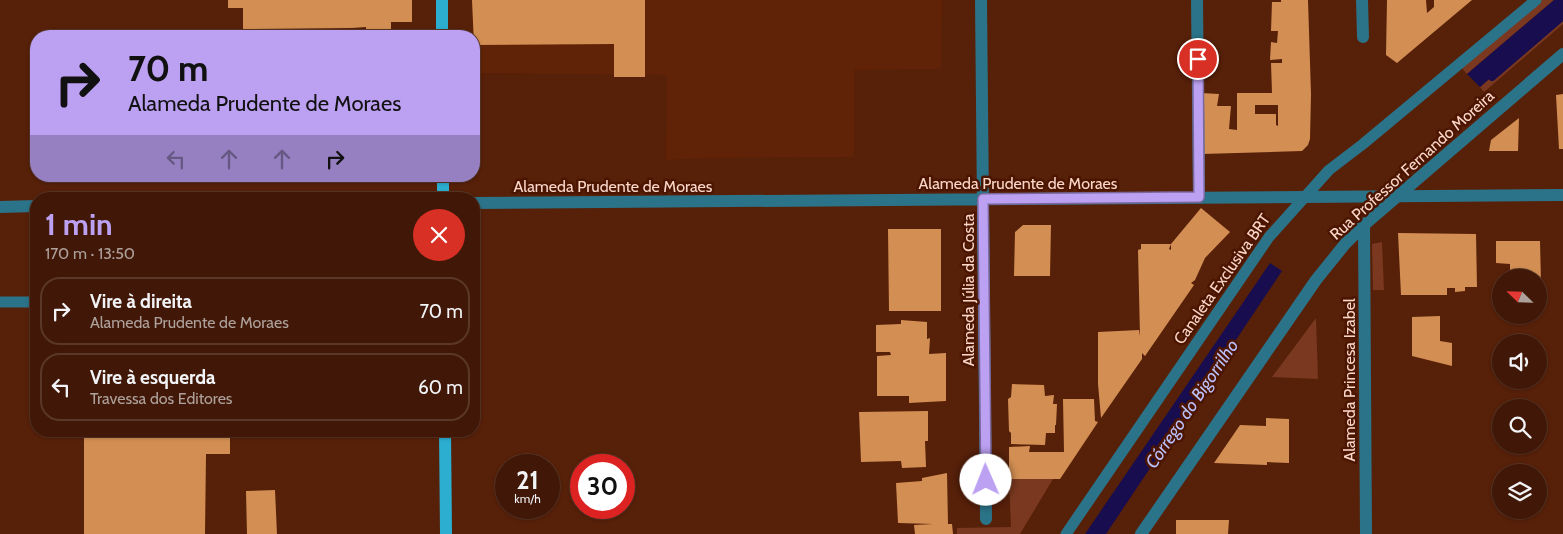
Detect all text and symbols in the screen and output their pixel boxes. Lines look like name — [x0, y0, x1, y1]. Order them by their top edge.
pin — [1177, 38, 1219, 80]
icon: arrive — [1184, 45, 1212, 73]
text: 70 m — [128, 47, 209, 90]
icon: right — [45, 50, 110, 115]
street label: Rua Professor Fernando Moreira — [1326, 86, 1498, 244]
text: Alameda Prudente de Moraes — [128, 90, 401, 117]
icon: left — [162, 145, 190, 173]
icon: ahead — [215, 145, 243, 173]
icon: ahead — [268, 145, 296, 173]
icon: right — [321, 145, 349, 173]
street label: Alameda Prudente de Moraes — [919, 174, 1118, 193]
street label: Alameda Prudente de Moraes — [514, 177, 713, 196]
text: 1 min — [45, 206, 113, 243]
button: close — [413, 209, 465, 261]
street label: Canaleta Exclusiva BRT — [1170, 210, 1274, 348]
street label: Alameda Júlia da Costa — [959, 213, 978, 366]
text: 170 m · 13:50 — [45, 244, 135, 263]
north arrow — [1492, 269, 1548, 324]
map controls — [1492, 269, 1547, 519]
text: Vire à direita — [90, 290, 192, 313]
icon: right — [47, 297, 75, 325]
street label: Alameda Princesa Izabel — [1340, 298, 1359, 462]
text: 70 m — [419, 300, 463, 323]
text: Alameda Prudente de Moraes — [90, 313, 289, 332]
button: sound — [1492, 334, 1547, 389]
water label: Córrego do Bigorrilho — [1141, 335, 1243, 473]
text: Vire à esquerda — [90, 366, 216, 389]
icon: left — [47, 373, 75, 401]
text: 60 m — [418, 376, 463, 399]
text: Travessa dos Editores — [90, 389, 232, 408]
button: search — [1492, 399, 1547, 454]
position arrow — [959, 453, 1011, 505]
speed limit sign: 30 — [570, 454, 635, 519]
button: layers — [1492, 464, 1547, 519]
text: 21 — [516, 465, 539, 495]
text: km/h — [514, 491, 541, 506]

